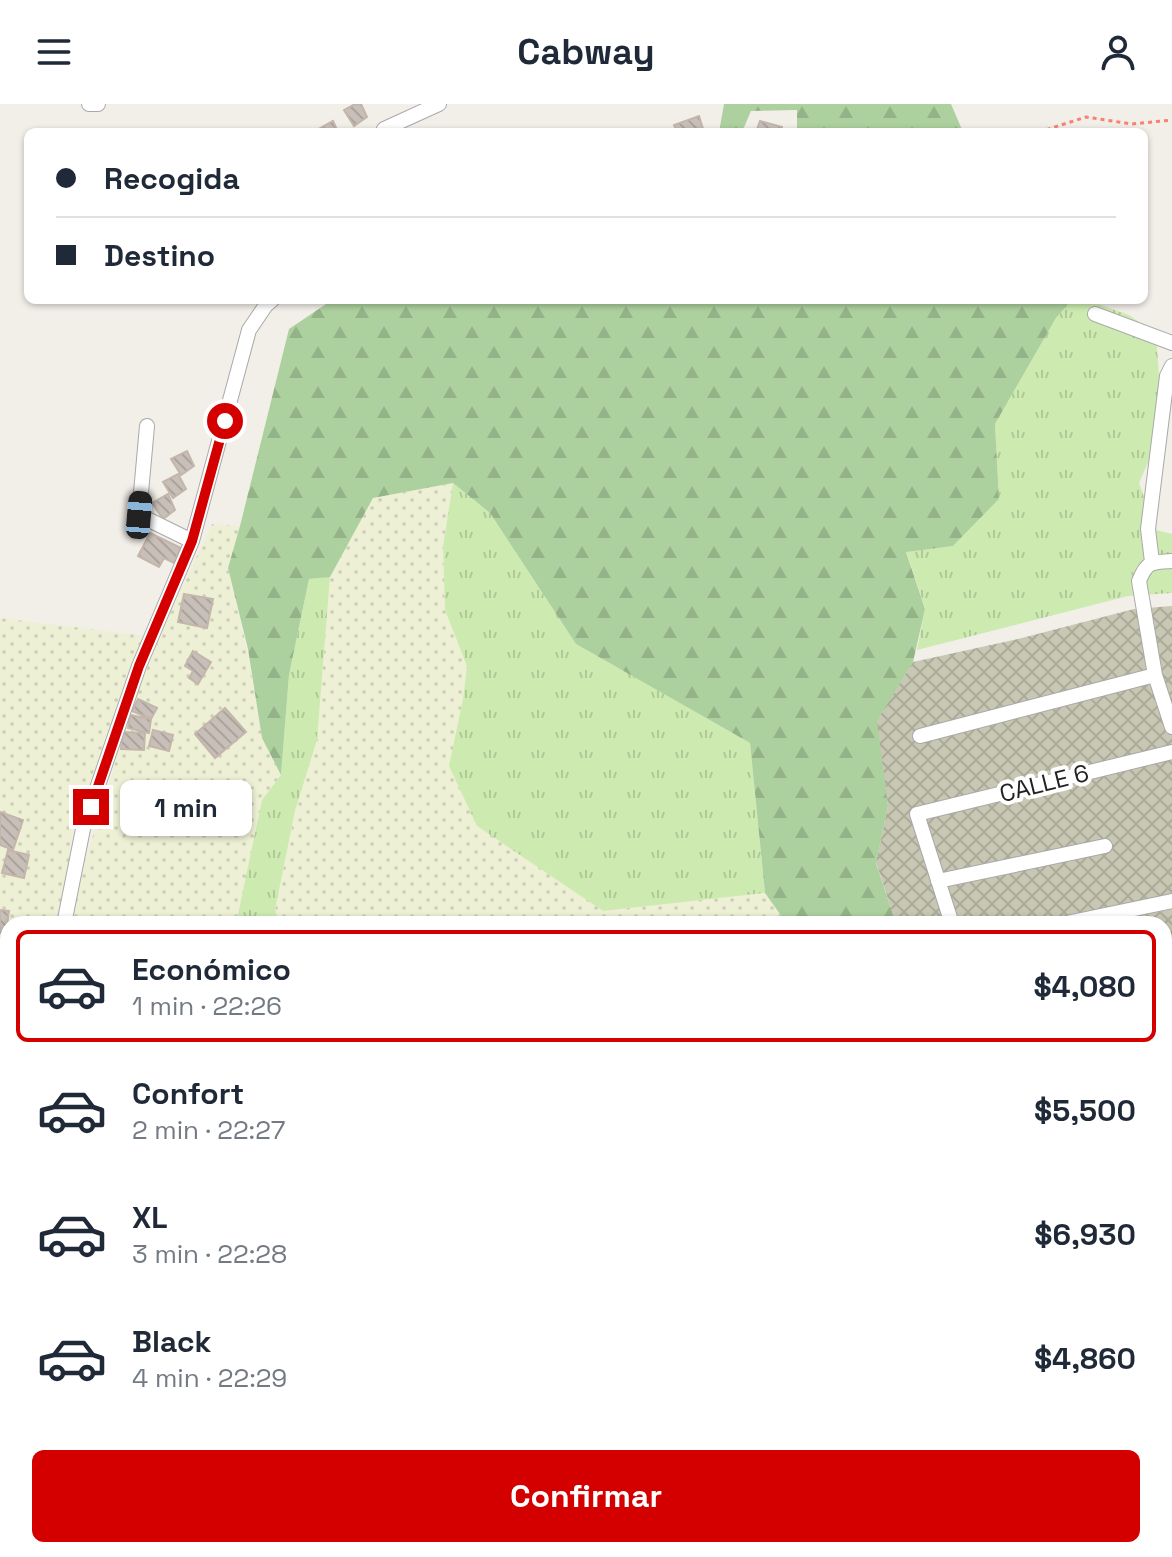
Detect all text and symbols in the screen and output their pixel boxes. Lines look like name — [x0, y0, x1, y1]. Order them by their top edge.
text: Cabway — [517, 29, 655, 75]
icon: menu — [32, 30, 76, 74]
icon: person — [1096, 30, 1140, 74]
text: Recogida — [104, 159, 240, 198]
text: Destino — [104, 236, 215, 275]
route start — [207, 403, 243, 439]
car — [125, 490, 153, 540]
street label: CALLE 6 — [996, 757, 1092, 809]
callout: 1 min — [119, 779, 251, 835]
route end — [73, 789, 109, 825]
text: 1 min — [154, 791, 218, 825]
icon: car — [36, 950, 108, 1022]
text: Económico — [132, 950, 291, 989]
text: $4,080 — [1033, 967, 1136, 1006]
text: 1 min · 22:26 — [132, 989, 282, 1023]
icon: car — [36, 1074, 108, 1146]
text: Confort — [132, 1074, 244, 1113]
text: $5,500 — [1034, 1091, 1136, 1130]
text: 2 min · 22:27 — [132, 1113, 285, 1147]
icon: car — [36, 1198, 108, 1270]
text: XL — [132, 1198, 168, 1237]
text: $6,930 — [1034, 1215, 1136, 1254]
text: 3 min · 22:28 — [132, 1237, 287, 1271]
icon: car — [36, 1322, 108, 1394]
text: Black — [132, 1322, 211, 1361]
text: $4,860 — [1034, 1339, 1136, 1378]
text: 4 min · 22:29 — [132, 1361, 287, 1395]
button: Confirmar — [32, 1450, 1140, 1542]

